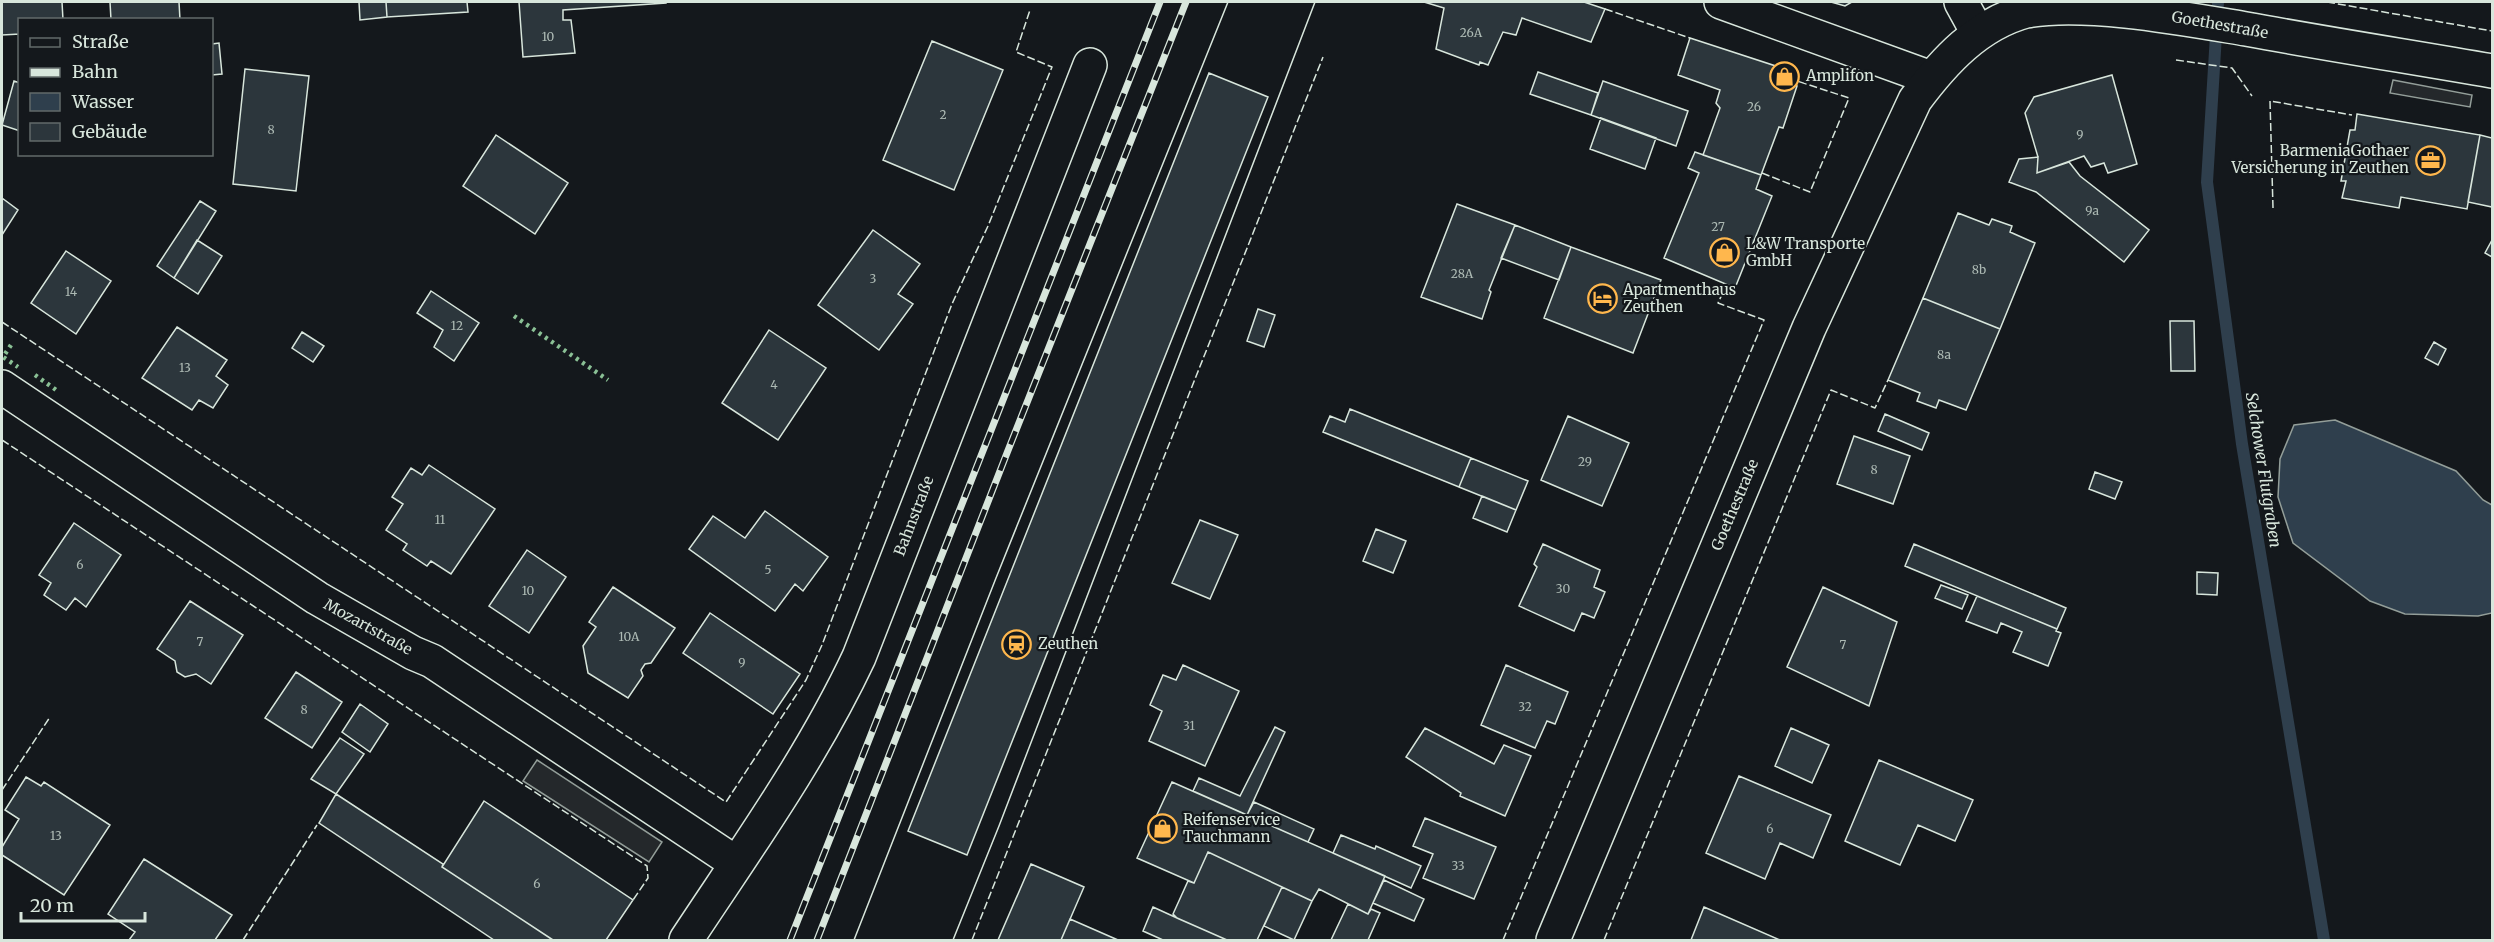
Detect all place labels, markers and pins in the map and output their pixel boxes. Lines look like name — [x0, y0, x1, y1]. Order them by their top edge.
shop icon: Amplifon — [1769, 60, 1801, 92]
place label: Amplifon — [1805, 66, 1874, 85]
place label: BarmeniaGothaer Versicherung in Zeuthen — [2230, 141, 2409, 177]
office icon: BarmeniaGothaer Versicherung in Zeuthen — [2414, 144, 2446, 176]
place label: L&W Transporte GmbH — [1746, 234, 1865, 270]
shop icon: L&W Transporte GmbH — [1709, 237, 1741, 269]
place label: Apartmenthaus Zeuthen — [1622, 280, 1736, 316]
hotel icon: Apartmenthaus Zeuthen — [1586, 283, 1618, 315]
station icon: Zeuthen — [1001, 628, 1033, 660]
place label: Zeuthen — [1038, 634, 1098, 653]
place label: Reifenservice Tauchmann — [1183, 810, 1280, 846]
shop icon: Reifenservice Tauchmann — [1146, 813, 1178, 845]

